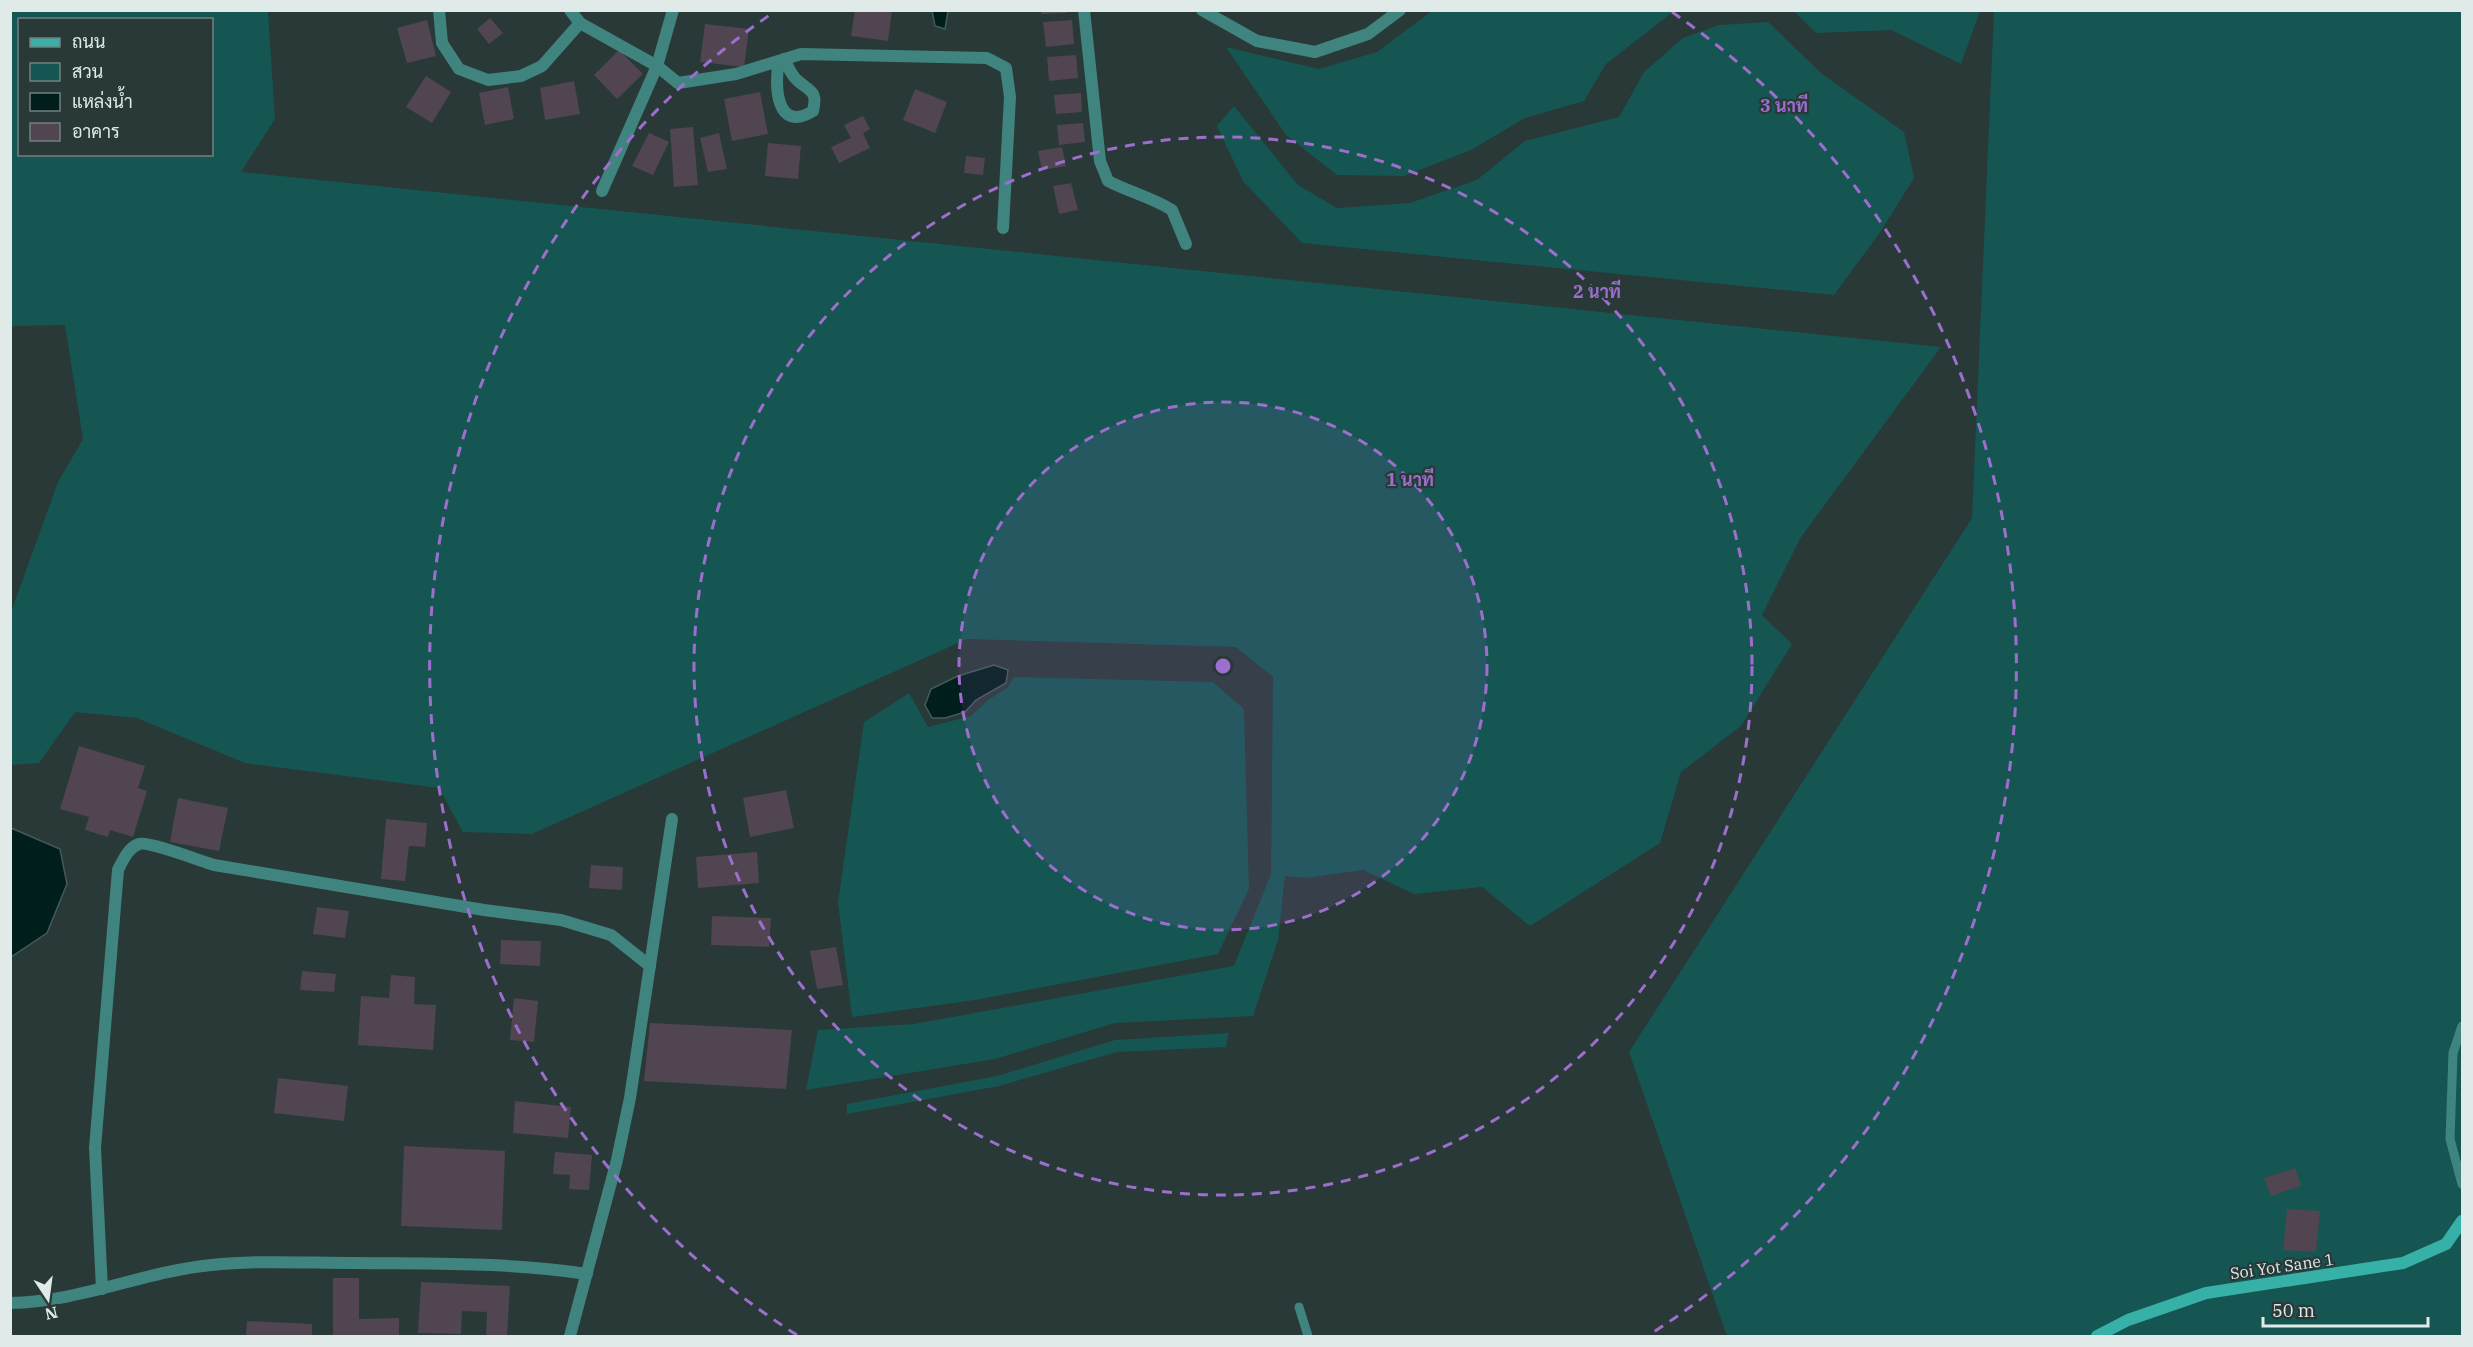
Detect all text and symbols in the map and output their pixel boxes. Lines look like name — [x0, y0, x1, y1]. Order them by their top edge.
legend — [18, 18, 213, 156]
text: ถนน — [72, 30, 105, 53]
text: สวน — [72, 60, 103, 83]
text: แหล่งน้ำ — [72, 86, 133, 113]
text: 3 นาที — [1760, 93, 1808, 117]
text: อาคาร — [72, 120, 120, 143]
text: 2 นาที — [1573, 279, 1621, 303]
text: 1 นาที — [1386, 467, 1434, 491]
centre of rings — [1213, 656, 1233, 676]
street label: Soi Yot Sane 1 — [2229, 1249, 2335, 1283]
north arrow — [18, 1269, 78, 1329]
scale bar — [2263, 1290, 2428, 1328]
text: 50 m — [2272, 1299, 2315, 1322]
text: N — [43, 1302, 60, 1325]

